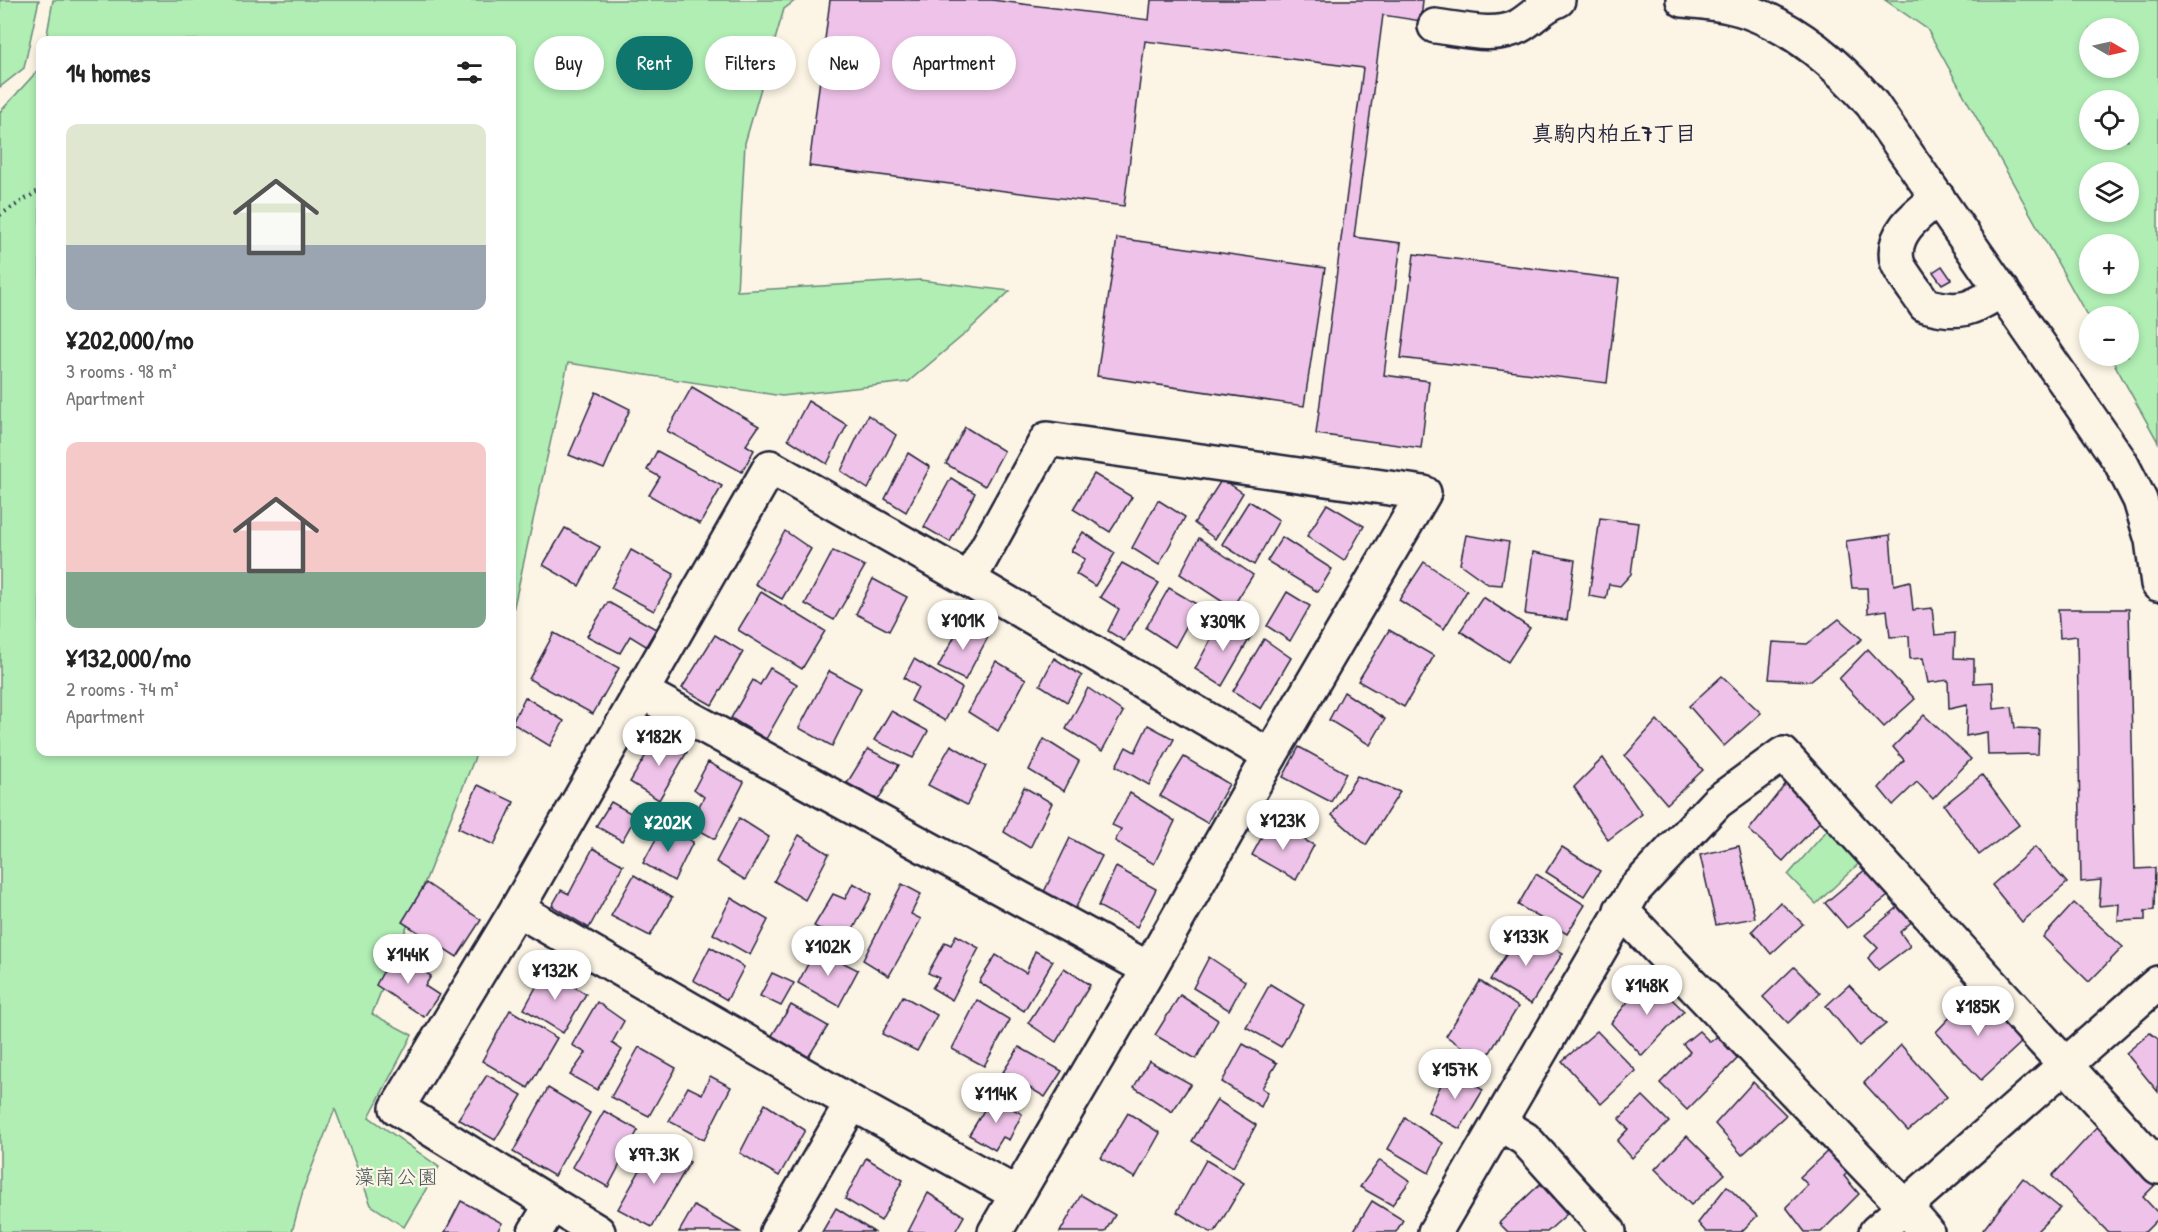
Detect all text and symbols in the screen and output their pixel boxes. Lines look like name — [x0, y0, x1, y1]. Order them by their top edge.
north arrow — [2079, 18, 2139, 78]
map controls — [2079, 18, 2139, 366]
chip: Buy — [534, 36, 604, 90]
chip: Rent — [616, 36, 693, 90]
chip: Filters — [705, 36, 796, 90]
chip: New — [808, 36, 880, 90]
chip: Apartment — [892, 36, 1016, 90]
text: 14 homes — [66, 55, 151, 90]
icon: filters — [453, 56, 486, 89]
button: locate — [2079, 90, 2139, 150]
district label: 真駒内柏丘7丁目 — [1532, 118, 1696, 148]
button: layers — [2079, 162, 2139, 222]
icon: home — [222, 163, 330, 271]
button: + — [2079, 234, 2139, 294]
button: − — [2079, 306, 2139, 366]
text: ¥202,000/mo — [66, 322, 193, 357]
text: 3 rooms · 98 m² — [66, 357, 177, 384]
text: Apartment — [66, 384, 144, 411]
icon: home — [222, 481, 330, 589]
pin: ¥101K — [921, 600, 1005, 651]
pin: ¥309K — [1181, 601, 1265, 652]
text: ¥101K — [941, 606, 985, 633]
text: ¥309K — [1201, 607, 1246, 634]
text: ¥132,000/mo — [66, 640, 191, 675]
text: 2 rooms · 74 m² — [66, 675, 178, 702]
text: Apartment — [66, 702, 144, 729]
pin: ¥182K — [617, 716, 701, 767]
text: ¥182K — [636, 722, 682, 749]
pin: ¥123K — [1241, 800, 1325, 851]
pin: ¥202K — [626, 802, 710, 853]
text: ¥123K — [1260, 806, 1306, 833]
text: ¥202K — [644, 808, 692, 835]
pin: ¥133K — [1484, 916, 1568, 967]
text: ¥133K — [1504, 922, 1548, 949]
pin: ¥102K — [786, 926, 870, 977]
text: ¥102K — [805, 932, 851, 959]
pin: ¥144K — [366, 934, 450, 985]
text: ¥144K — [387, 940, 429, 967]
pin: ¥132K — [513, 950, 597, 1001]
text: ¥132K — [532, 956, 578, 983]
pin: ¥148K — [1605, 965, 1689, 1016]
text: ¥148K — [1625, 971, 1669, 998]
pin: ¥185K — [1936, 986, 2020, 1037]
text: ¥185K — [1956, 992, 2000, 1019]
pin: ¥157K — [1413, 1049, 1497, 1100]
text: ¥157K — [1432, 1055, 1478, 1082]
pin: ¥114K — [954, 1073, 1038, 1124]
text: ¥114K — [975, 1079, 1017, 1106]
pin: ¥97.3K — [605, 1134, 703, 1185]
text: ¥97.3K — [629, 1140, 679, 1167]
park label: 藻南公園 — [354, 1162, 438, 1191]

